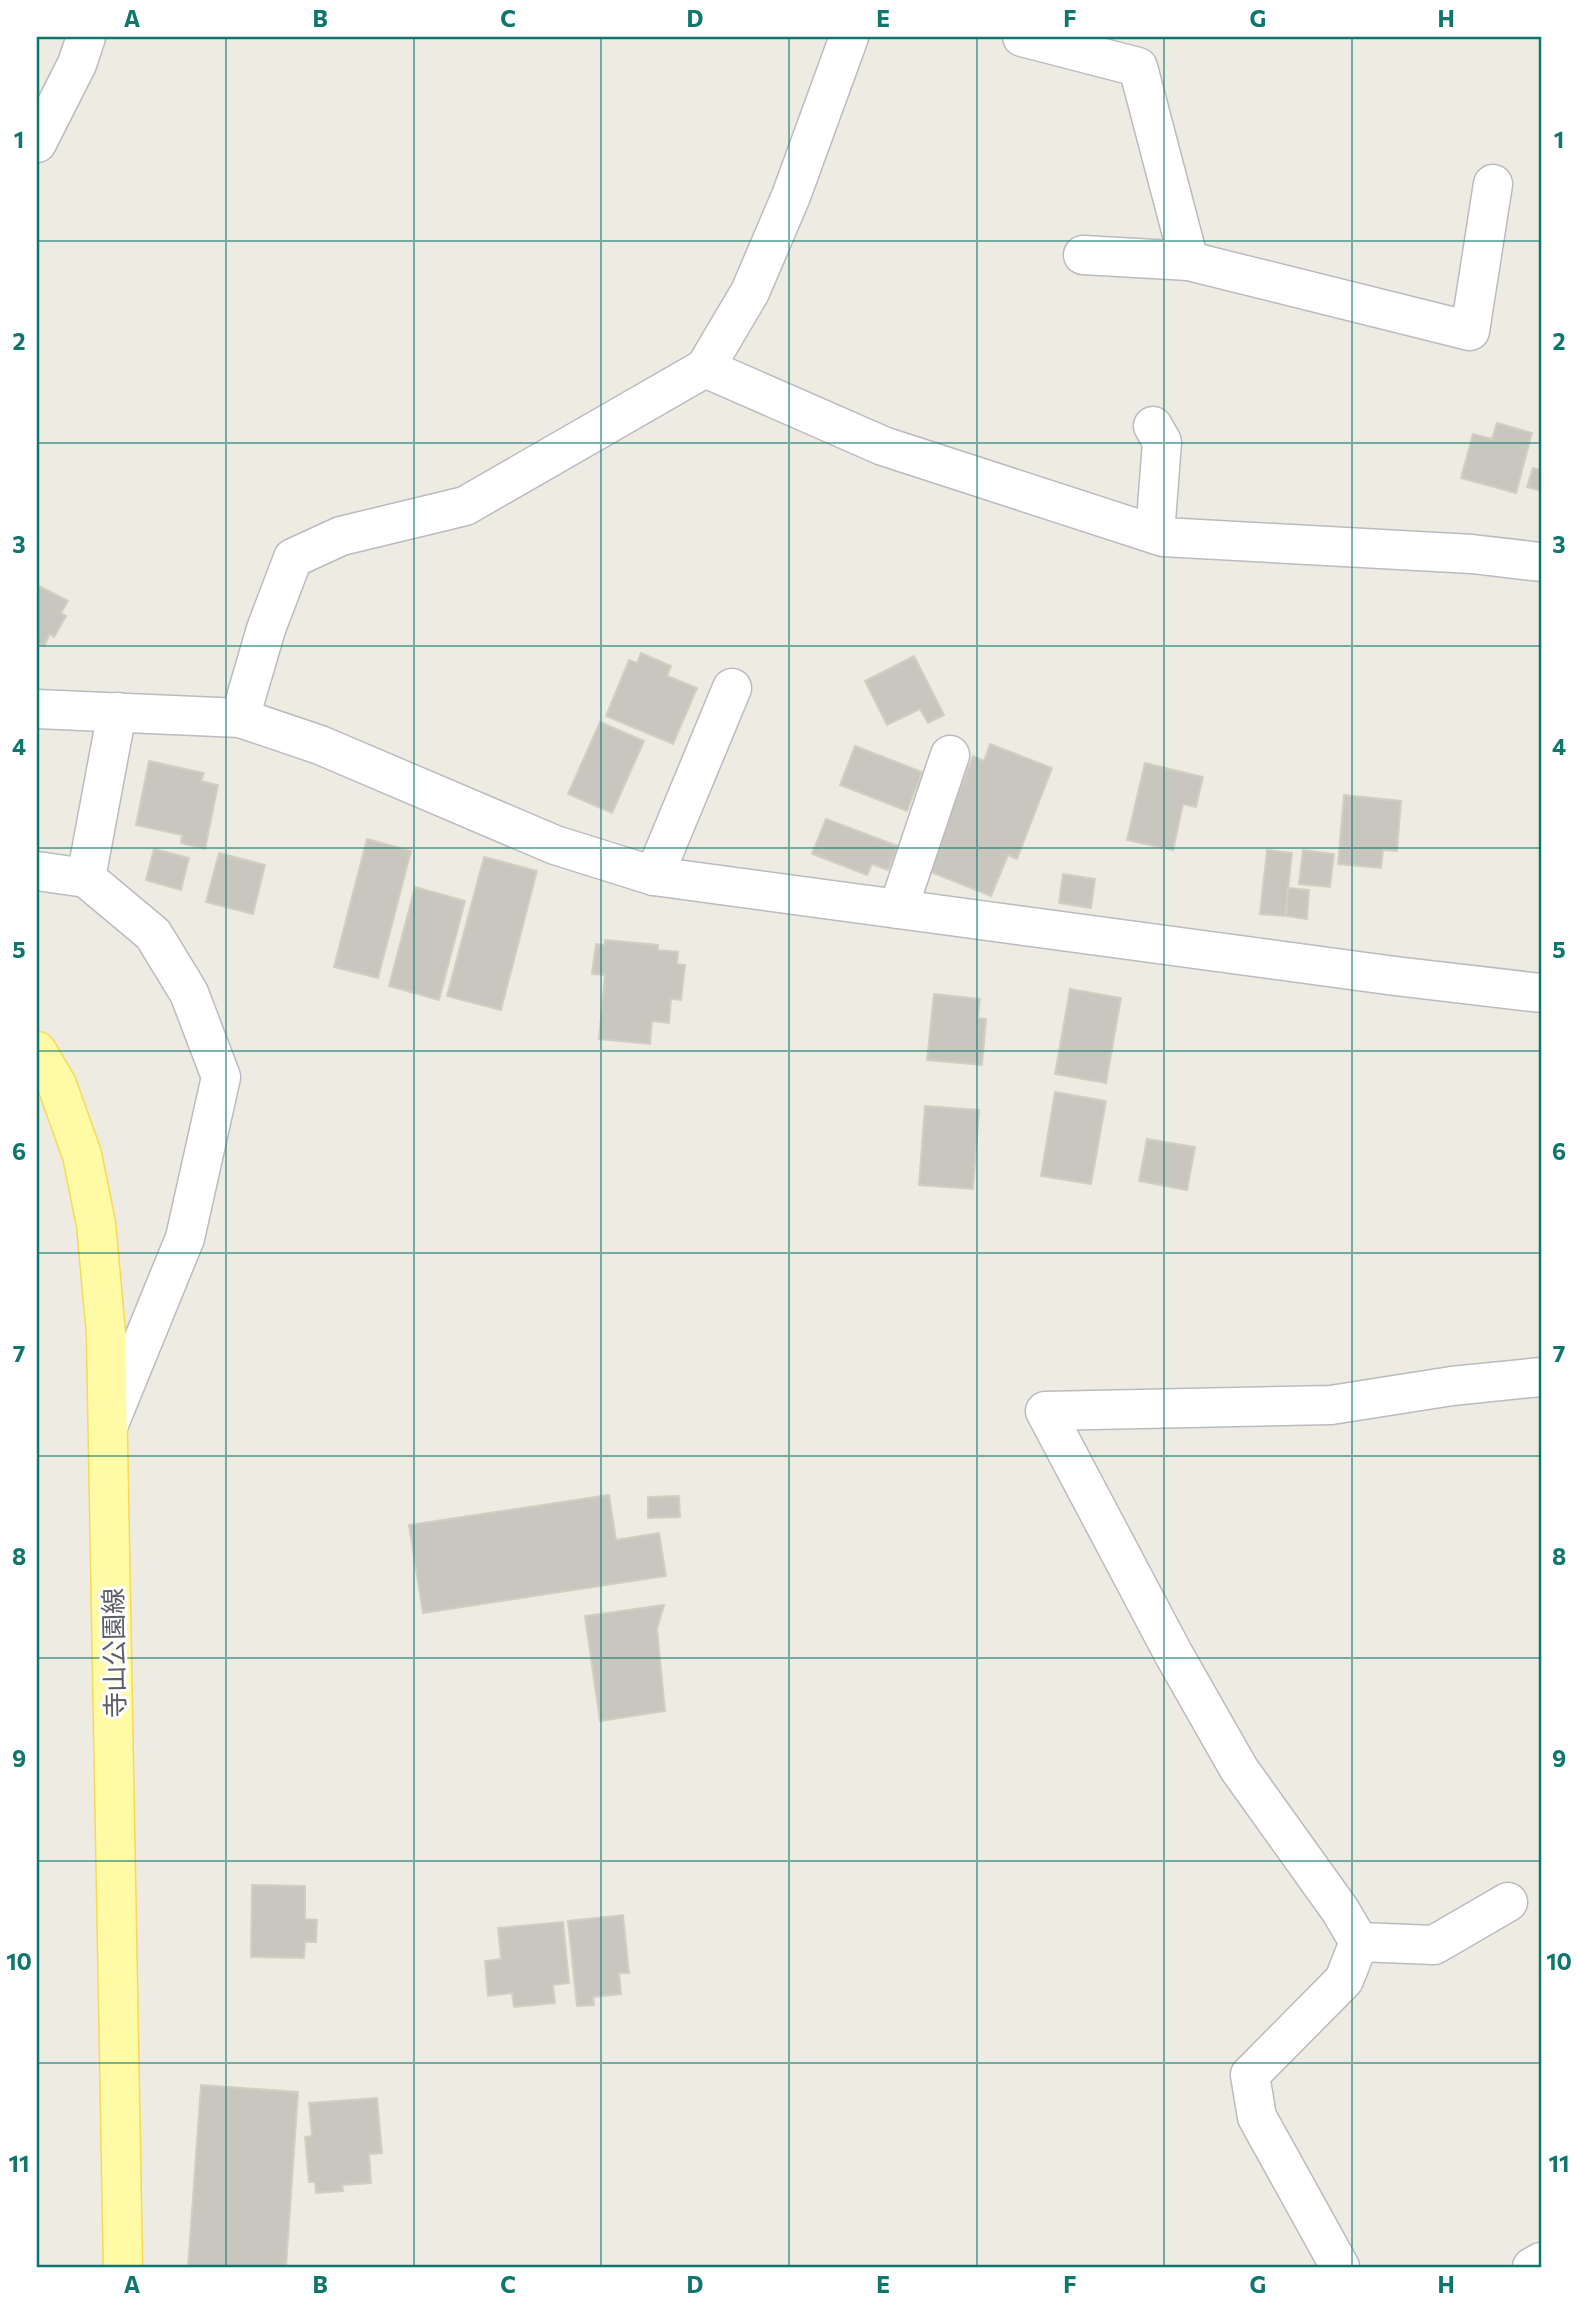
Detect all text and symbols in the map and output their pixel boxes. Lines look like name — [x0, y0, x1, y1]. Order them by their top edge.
text: A — [124, 4, 141, 32]
text: B — [312, 4, 328, 32]
text: C — [500, 4, 516, 32]
text: D — [687, 4, 704, 32]
text: E — [876, 4, 890, 32]
text: F — [1063, 4, 1077, 32]
text: G — [1250, 4, 1266, 32]
text: H — [1437, 4, 1455, 32]
text: 1 — [14, 125, 24, 153]
text: 1 — [1554, 125, 1564, 153]
text: 2 — [12, 327, 26, 355]
text: 2 — [1552, 327, 1566, 355]
text: 3 — [12, 530, 26, 558]
text: 3 — [1552, 530, 1566, 558]
text: 4 — [12, 732, 26, 760]
text: 4 — [1552, 732, 1566, 760]
text: 5 — [12, 935, 26, 963]
text: 5 — [1552, 935, 1566, 963]
text: 6 — [12, 1137, 26, 1165]
text: 6 — [1552, 1137, 1566, 1165]
text: 7 — [13, 1339, 25, 1367]
text: 7 — [1553, 1339, 1565, 1367]
text: 8 — [12, 1542, 26, 1570]
text: 8 — [1552, 1542, 1566, 1570]
street label: 寺山公園線 — [96, 1588, 130, 1718]
text: 9 — [12, 1744, 26, 1772]
text: 9 — [1552, 1744, 1566, 1772]
text: 10 — [6, 1947, 32, 1975]
text: 10 — [1546, 1947, 1572, 1975]
text: 11 — [9, 2149, 29, 2177]
text: 11 — [1549, 2149, 1569, 2177]
text: A — [124, 2270, 141, 2298]
text: B — [312, 2270, 328, 2298]
text: C — [500, 2270, 516, 2298]
text: D — [687, 2270, 704, 2298]
text: E — [876, 2270, 890, 2298]
text: F — [1063, 2270, 1077, 2298]
text: G — [1250, 2270, 1266, 2298]
text: H — [1437, 2270, 1455, 2298]

